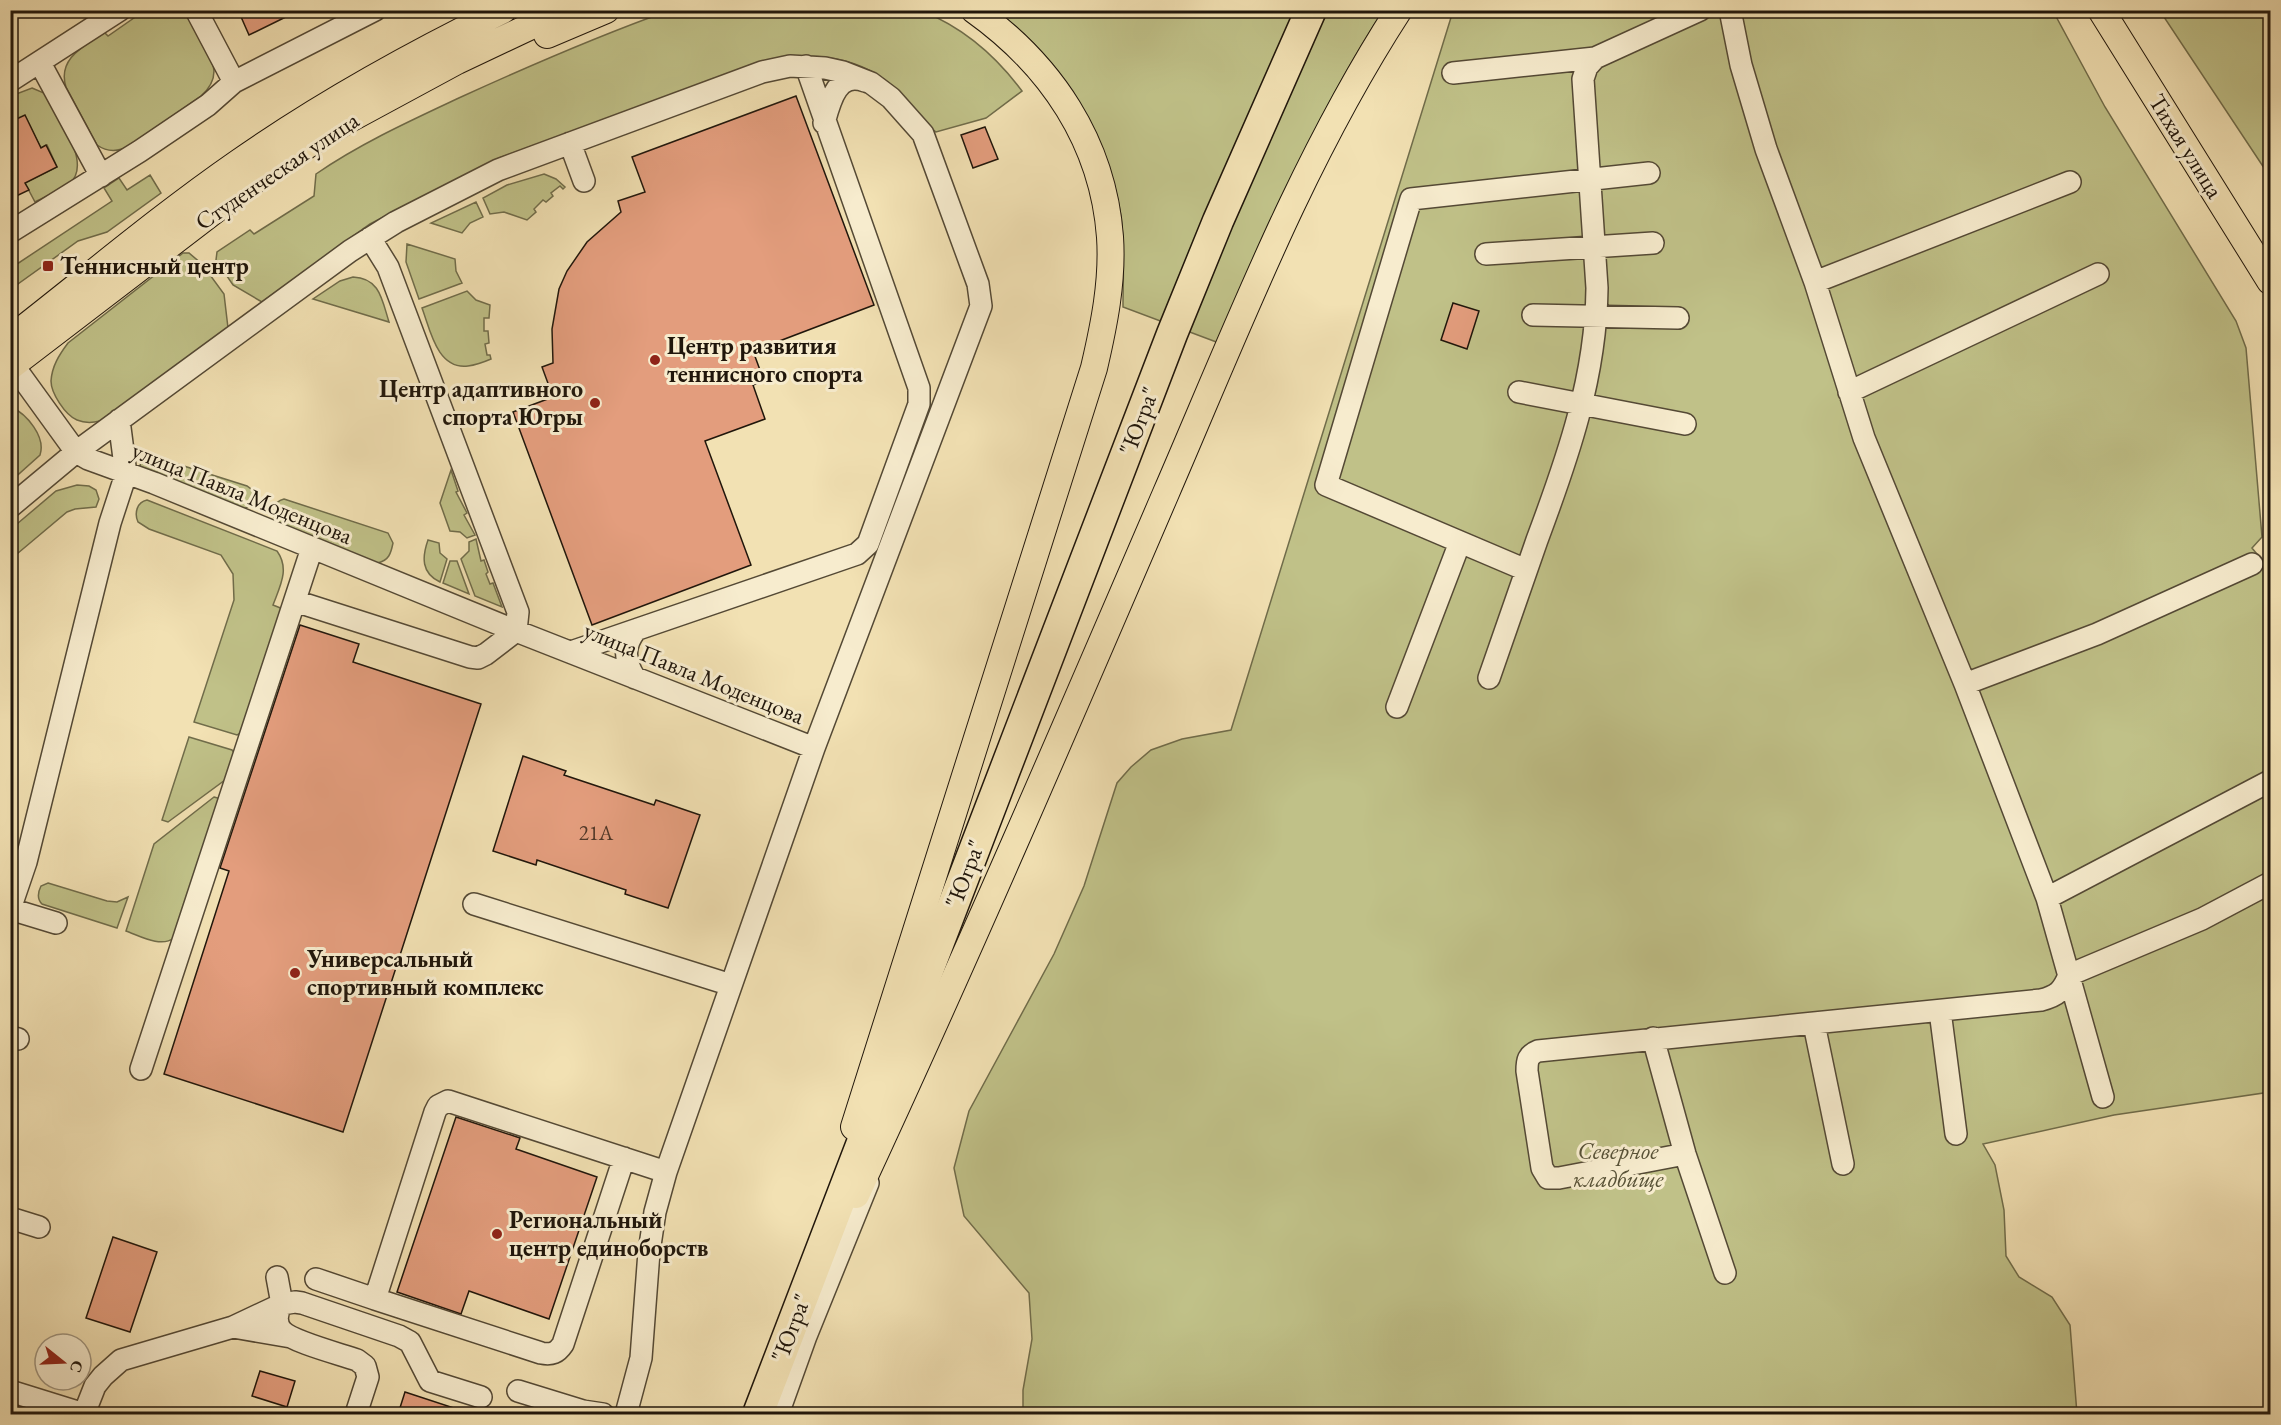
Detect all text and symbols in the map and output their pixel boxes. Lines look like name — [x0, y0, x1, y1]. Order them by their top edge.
street label: Тихая улица — [2142, 88, 2231, 204]
street label: Студенческая улица — [189, 104, 365, 237]
place label: Теннисный центр — [60, 250, 249, 281]
marker: Теннисный центр — [41, 259, 55, 273]
place label: Центр развития теннисного спорта — [667, 330, 863, 389]
marker: Центр развития теннисного спорта — [648, 353, 662, 367]
place label: Центр адаптивного спорта Югры — [379, 373, 583, 432]
street label: "Югра" — [1111, 382, 1166, 459]
marker: Центр адаптивного спорта Югры — [588, 396, 602, 410]
street label: улица Павла Моденцова — [127, 434, 357, 551]
street label: улица Павла Моденцова — [579, 614, 809, 731]
house number: 21А — [579, 819, 614, 846]
street label: "Югра" — [937, 835, 992, 912]
place label: Универсальный спортивный комплекс — [306, 943, 544, 1002]
marker: Универсальный спортивный комплекс — [288, 966, 302, 980]
park label: Северное кладбище — [1573, 1135, 1664, 1194]
place label: Региональный центр единоборств — [509, 1204, 708, 1263]
marker: Региональный центр единоборств — [490, 1227, 504, 1241]
street label: "Югра" — [763, 1289, 818, 1366]
north arrow — [33, 1332, 93, 1392]
text: С — [65, 1358, 89, 1375]

